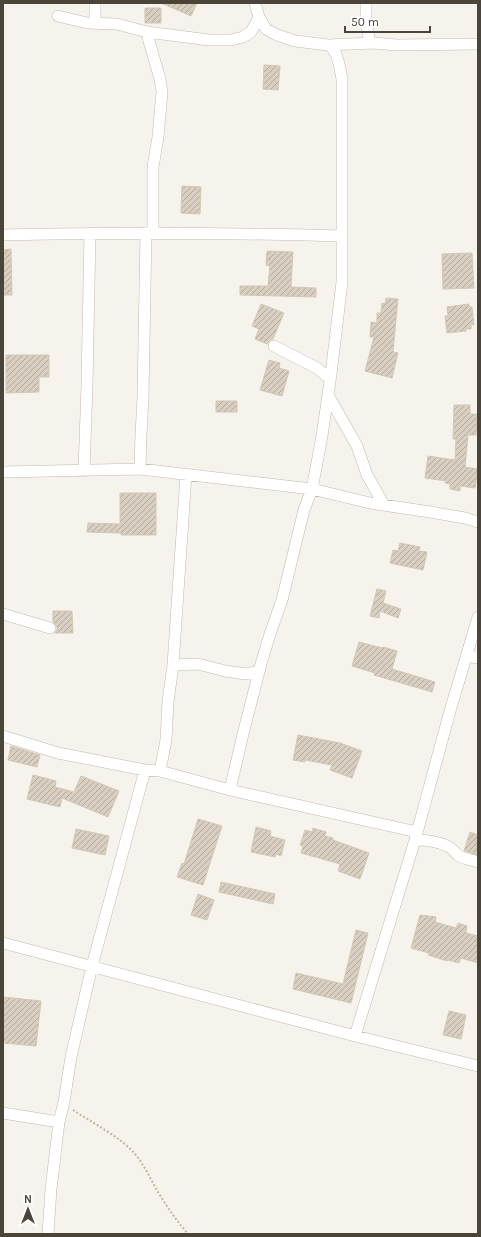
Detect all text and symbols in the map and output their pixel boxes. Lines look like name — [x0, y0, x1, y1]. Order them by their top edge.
scale bar — [345, 8, 430, 34]
text: 50 m — [351, 15, 379, 29]
north arrow — [8, 1189, 48, 1229]
text: N — [24, 1193, 32, 1206]

